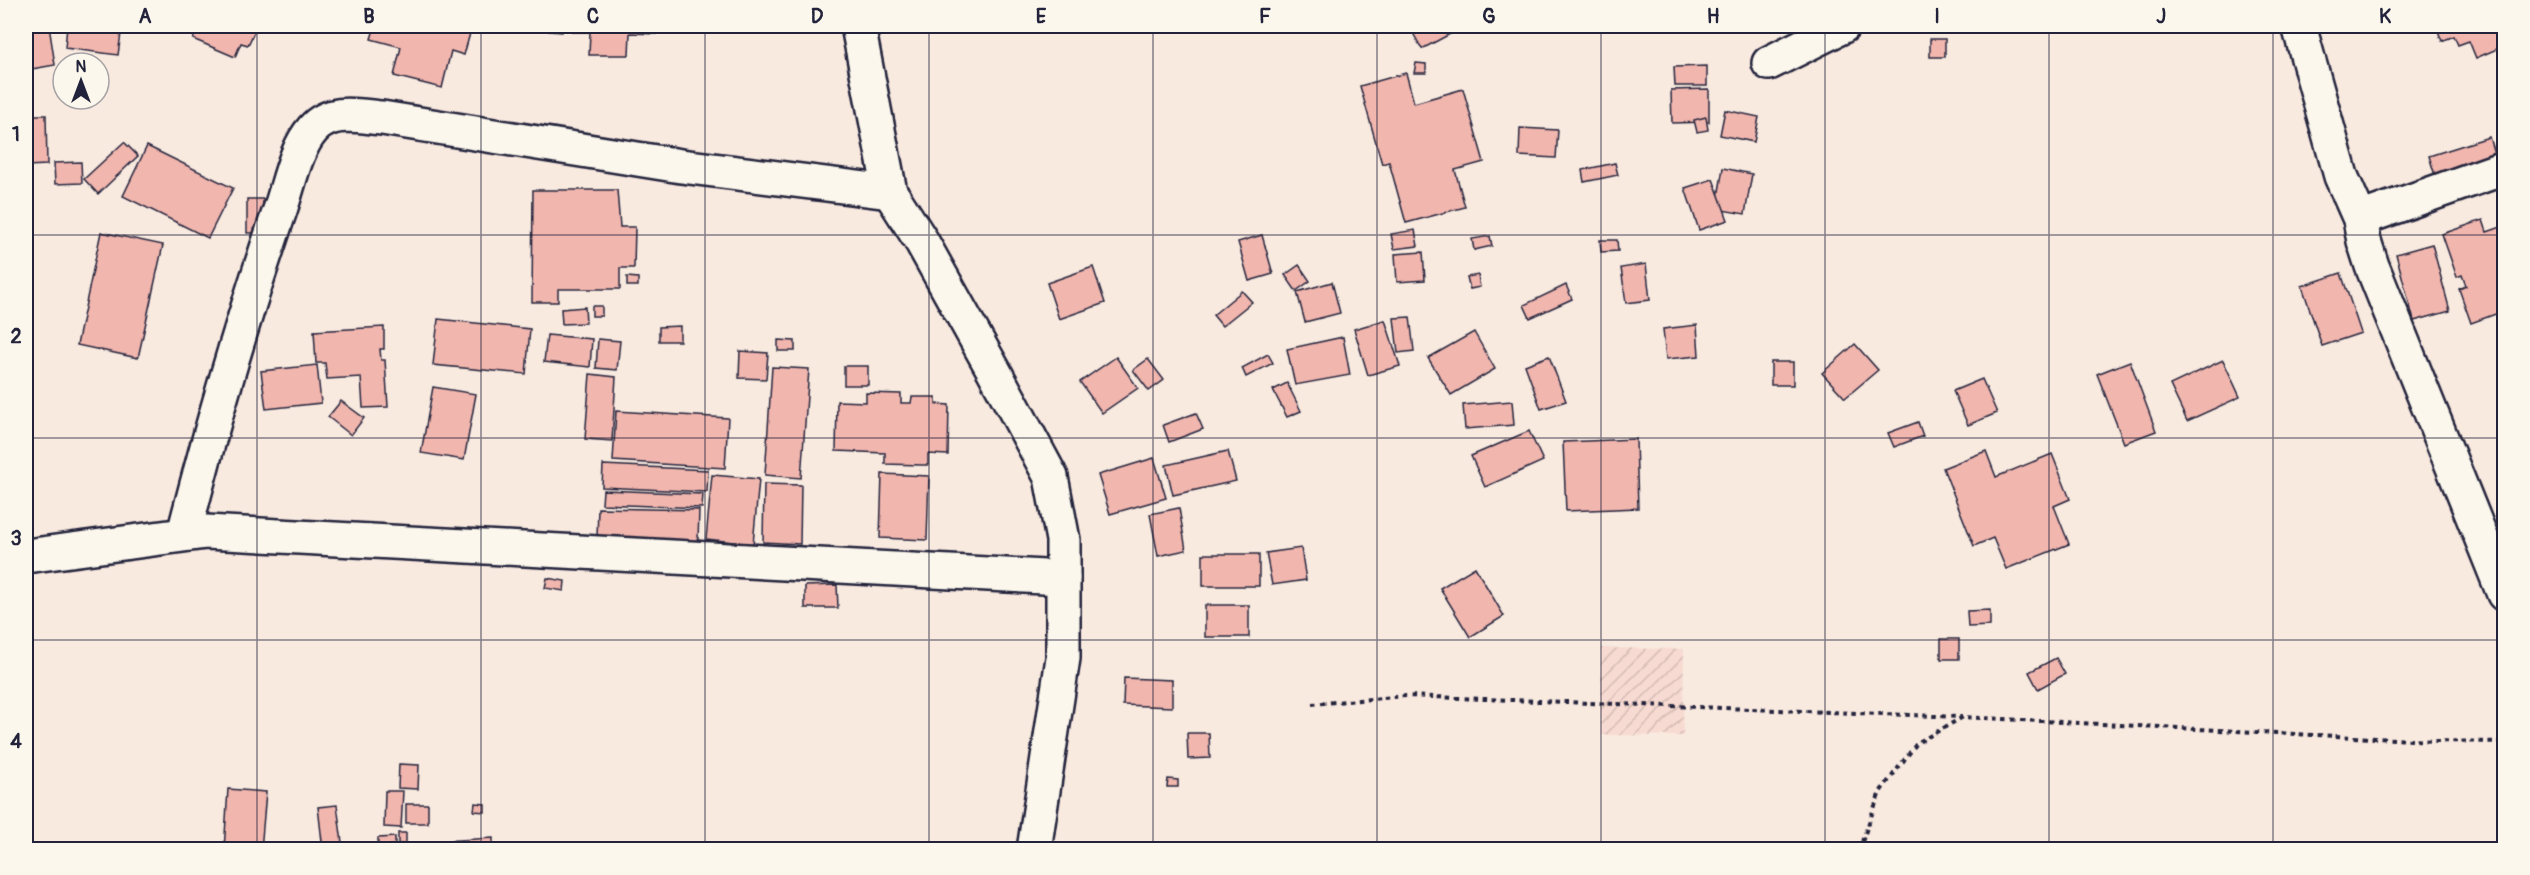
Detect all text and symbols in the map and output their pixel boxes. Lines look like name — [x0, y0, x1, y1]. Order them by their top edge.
text: A — [139, 4, 152, 29]
text: B — [363, 4, 375, 29]
text: C — [587, 4, 599, 29]
text: D — [811, 4, 824, 29]
text: E — [1036, 4, 1047, 29]
text: F — [1259, 4, 1271, 29]
text: G — [1482, 4, 1496, 29]
text: H — [1707, 4, 1720, 29]
text: I — [1934, 4, 1940, 29]
text: J — [2156, 4, 2166, 29]
text: K — [2379, 4, 2391, 29]
north arrow — [51, 51, 111, 111]
text: N — [76, 57, 87, 77]
text: 1 — [12, 122, 20, 147]
text: 2 — [10, 324, 22, 349]
text: 3 — [10, 526, 22, 551]
text: 4 — [10, 729, 22, 754]

